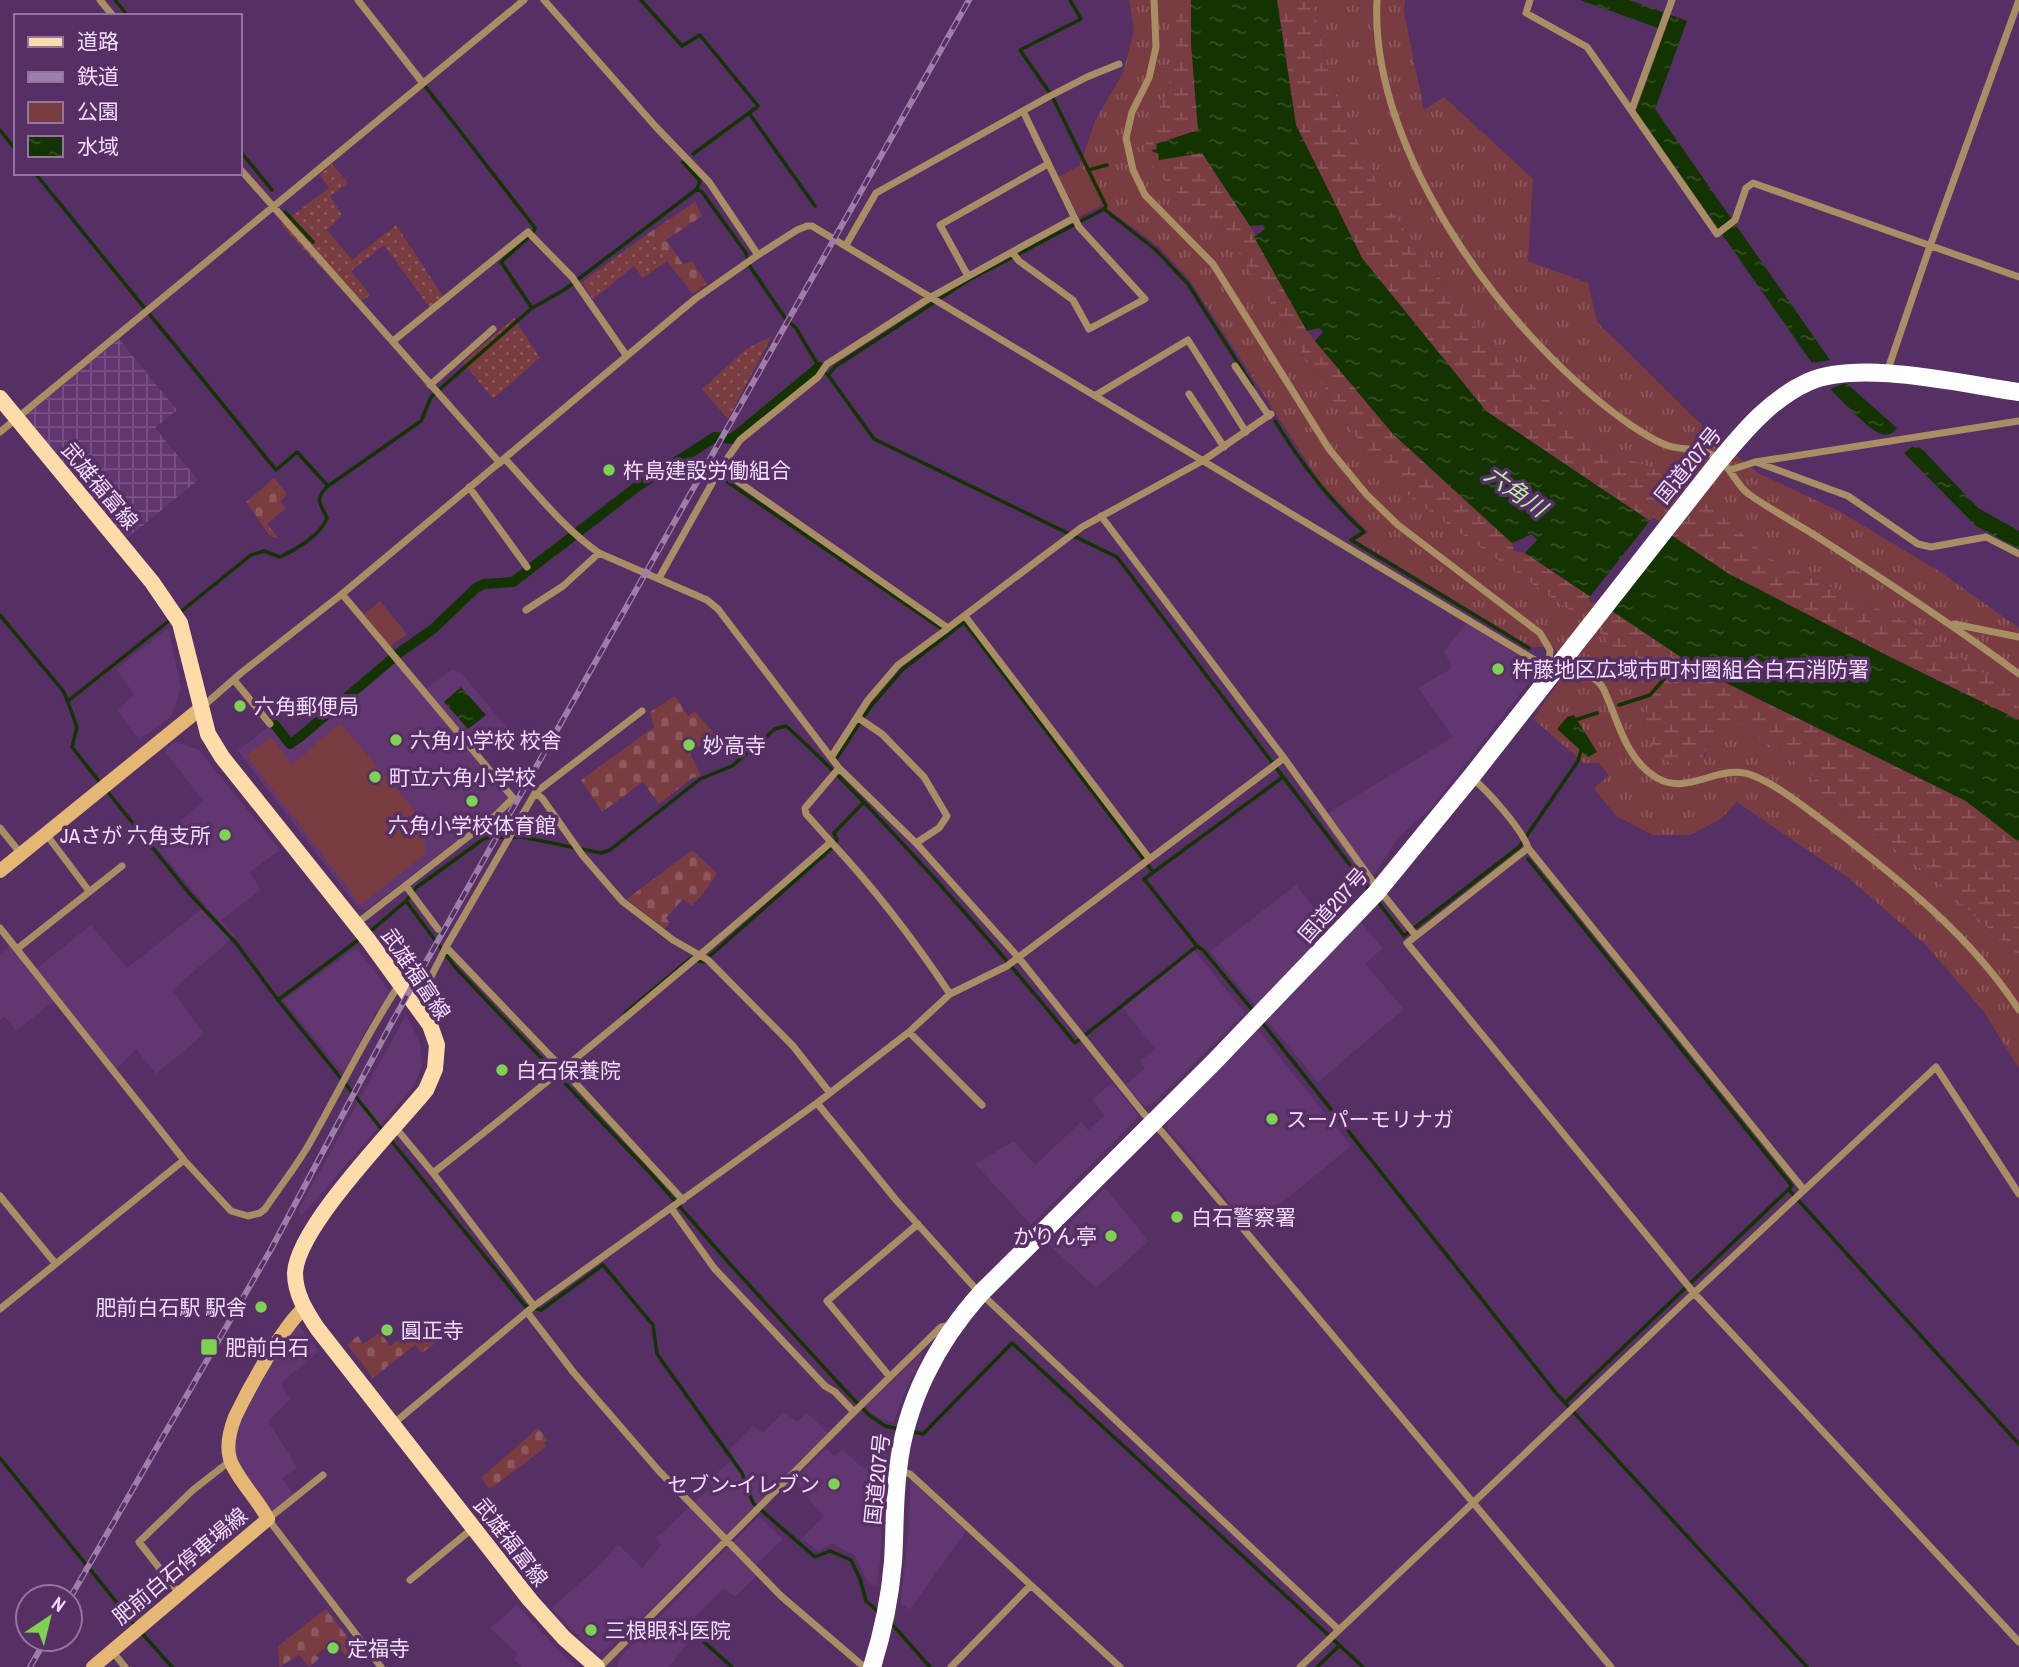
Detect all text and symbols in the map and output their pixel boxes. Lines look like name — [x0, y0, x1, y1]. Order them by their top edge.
legend — [14, 14, 242, 175]
text: 道路 — [77, 27, 119, 56]
text: 鉄道 — [77, 62, 119, 91]
text: 公園 — [77, 97, 119, 126]
text: 水域 — [77, 132, 119, 161]
street label: 国道207号 — [1648, 420, 1728, 510]
street label: 武雄福富線 — [55, 436, 145, 536]
place label: 杵島建設労働組合 — [623, 456, 791, 485]
water label: 六角川 — [1479, 459, 1556, 525]
marker: 杵島建設労働組合 — [601, 462, 617, 478]
place label: 杵藤地区広域市町村圏組合白石消防署 — [1512, 655, 1869, 684]
marker: 杵藤地区広域市町村圏組合白石消防署 — [1490, 661, 1506, 677]
place label: 六角郵便局 — [254, 692, 359, 721]
marker: 六角郵便局 — [232, 698, 248, 714]
place label: 六角小学校 校舎 — [410, 726, 562, 755]
place label: 妙高寺 — [703, 731, 766, 760]
marker: 六角小学校 校舎 — [388, 732, 404, 748]
marker: 妙高寺 — [681, 737, 697, 753]
place label: 町立六角小学校 — [389, 763, 536, 792]
marker: 町立六角小学校 — [367, 769, 383, 785]
marker: 六角小学校体育館 — [464, 793, 480, 809]
place label: 六角小学校体育館 — [388, 811, 556, 840]
place label: JAさが 六角支所 — [60, 821, 211, 850]
marker: JAさが 六角支所 — [217, 827, 233, 843]
street label: 国道207号 — [1292, 861, 1374, 949]
street label: 武雄福富線 — [375, 922, 457, 1026]
place label: 白石保養院 — [516, 1056, 621, 1085]
marker: 白石保養院 — [494, 1062, 510, 1078]
place label: スーパーモリナガ — [1286, 1105, 1454, 1134]
marker: スーパーモリナガ — [1264, 1111, 1280, 1127]
place label: 白石警察署 — [1191, 1203, 1296, 1232]
marker: 白石警察署 — [1169, 1209, 1185, 1225]
place label: かりん亭 — [1013, 1222, 1097, 1251]
marker: かりん亭 — [1103, 1228, 1119, 1244]
place label: 肥前白石駅 駅舎 — [95, 1293, 247, 1322]
marker: 肥前白石駅 駅舎 — [253, 1299, 269, 1315]
place label: 圓正寺 — [401, 1316, 464, 1345]
marker: 圓正寺 — [379, 1322, 395, 1338]
place label: 肥前白石 — [225, 1333, 309, 1362]
marker: 肥前白石 — [199, 1337, 219, 1357]
street label: 国道207号 — [858, 1432, 896, 1526]
place label: セブン-イレブン — [667, 1470, 820, 1499]
marker: セブン-イレブン — [826, 1476, 842, 1492]
street label: 武雄福富線 — [467, 1492, 555, 1592]
street label: 肥前白石停車場線 — [106, 1501, 254, 1631]
north arrow — [14, 1583, 84, 1653]
text: N — [47, 1590, 71, 1618]
place label: 三根眼科医院 — [605, 1616, 731, 1645]
marker: 三根眼科医院 — [583, 1622, 599, 1638]
place label: 定福寺 — [347, 1634, 410, 1663]
marker: 定福寺 — [325, 1640, 341, 1656]

